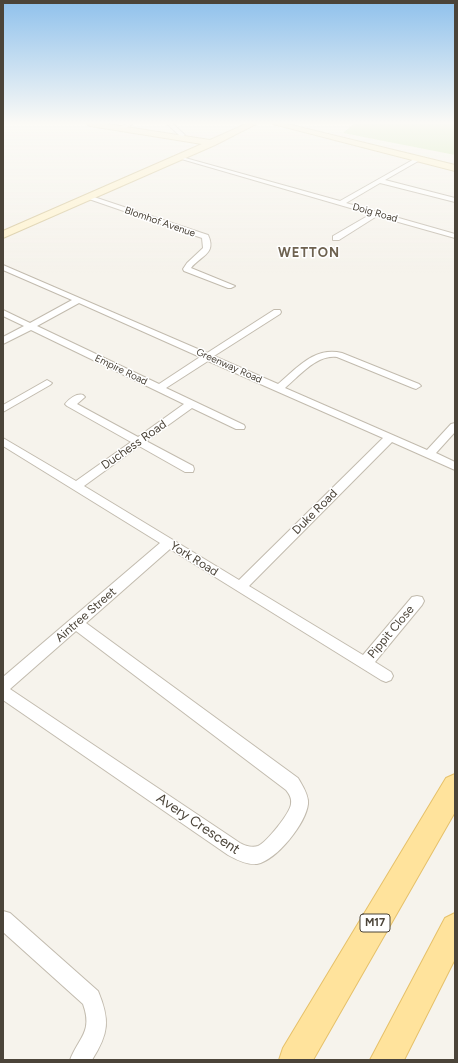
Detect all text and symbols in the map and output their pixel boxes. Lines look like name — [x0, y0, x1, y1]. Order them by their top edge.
street label: Doig Road — [351, 201, 399, 225]
street label: Blomhof Avenue — [123, 204, 197, 240]
district label: WETTON — [278, 245, 340, 261]
street label: Greenway Road — [194, 346, 264, 386]
street label: Empire Road — [93, 352, 149, 388]
street label: Duchess Road — [99, 417, 169, 473]
street label: Duke Road — [289, 486, 341, 538]
street label: York Road — [167, 539, 221, 579]
street label: Aintree Street — [53, 585, 119, 645]
street label: Pippit Close — [365, 603, 417, 661]
street label: Avery Crescent — [153, 790, 243, 858]
road number: M17 — [360, 914, 390, 932]

